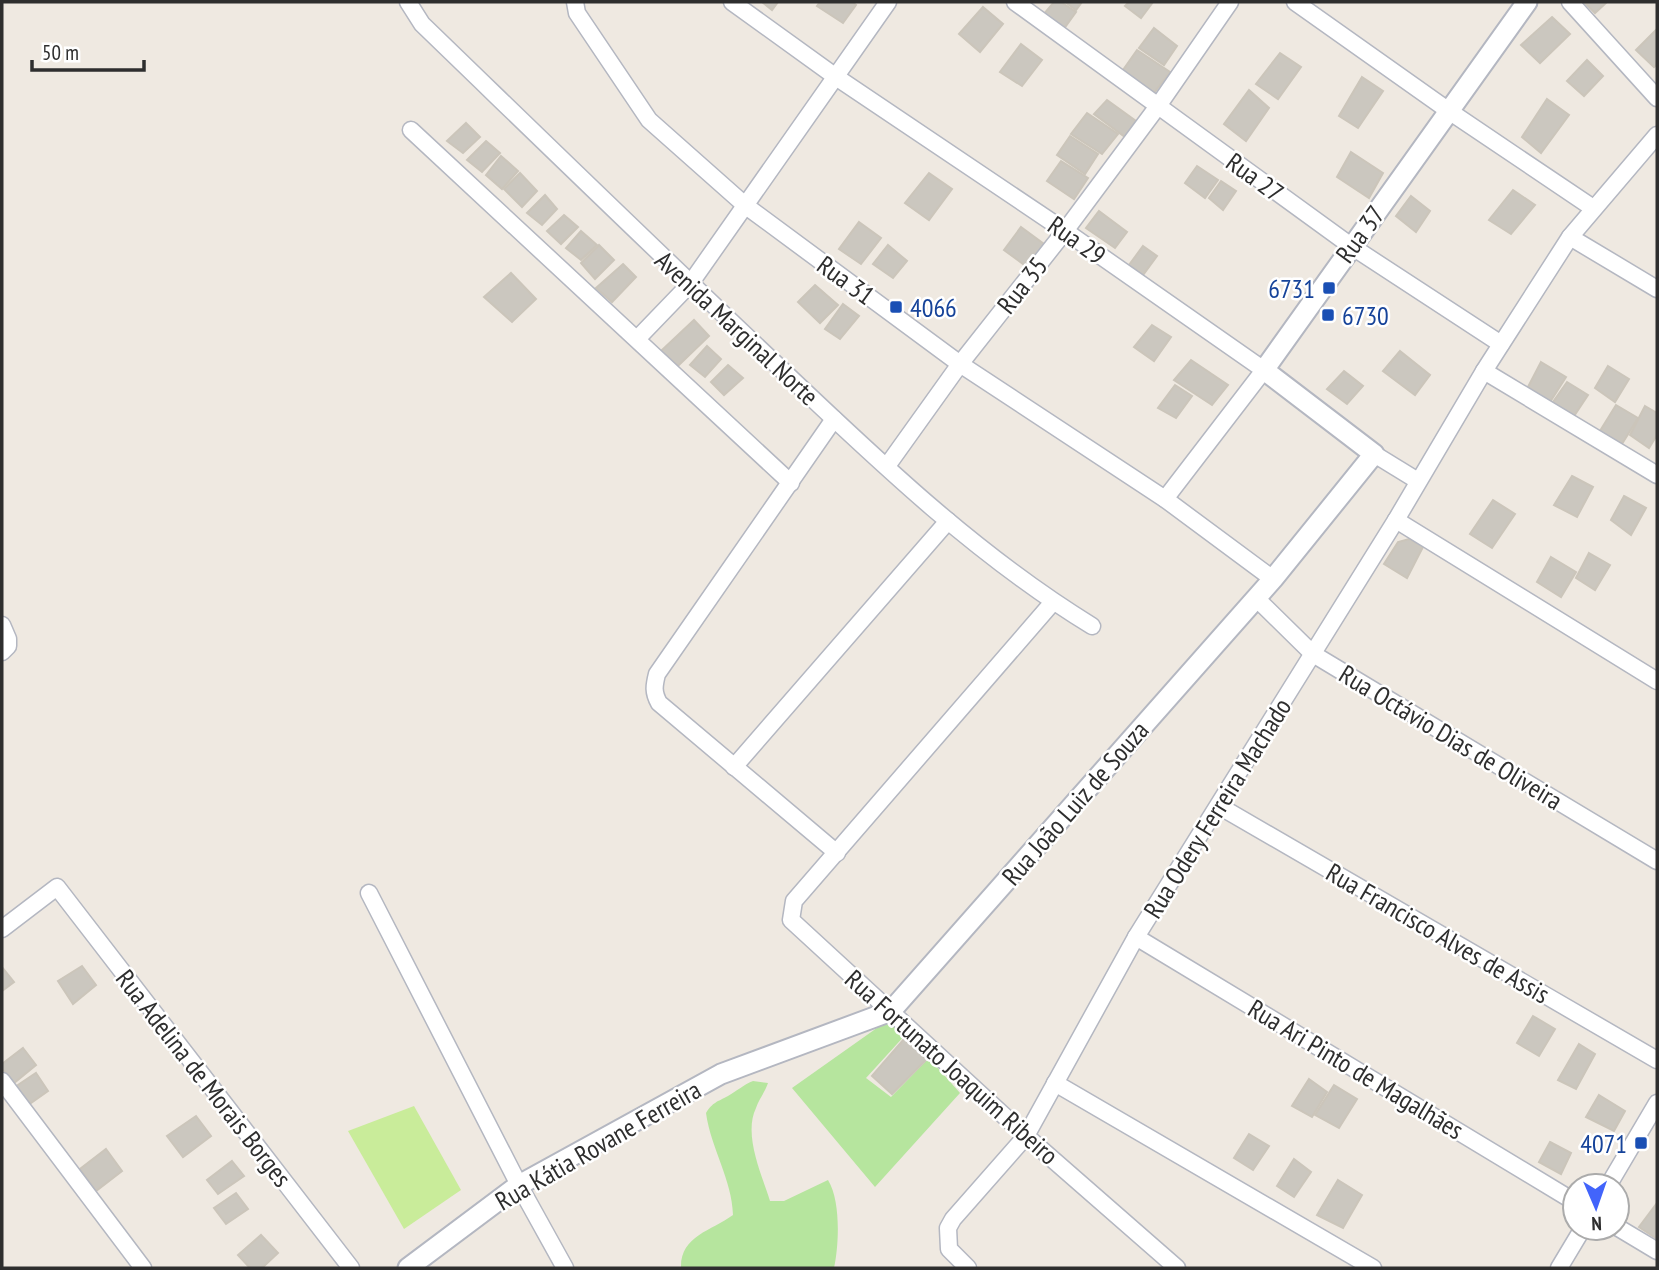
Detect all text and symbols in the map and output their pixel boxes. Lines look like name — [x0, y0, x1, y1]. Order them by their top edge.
scale bar — [32, 28, 144, 72]
text: 50 m — [42, 39, 79, 66]
street label: Rua 27 — [1220, 145, 1290, 209]
street label: Rua 37 — [1328, 199, 1392, 269]
street label: Rua 29 — [1042, 208, 1112, 272]
street label: Avenida Marginal Norte — [648, 244, 826, 412]
street label: Rua 31 — [811, 248, 881, 312]
street label: Rua 35 — [990, 250, 1054, 320]
place label: 6731 — [1268, 272, 1315, 305]
marker: 6731 — [1321, 280, 1337, 296]
place label: 4066 — [910, 291, 957, 324]
marker: 4066 — [888, 299, 904, 315]
place label: 6730 — [1342, 299, 1389, 332]
marker: 6730 — [1320, 307, 1336, 323]
street label: Rua Octávio Dias de Oliveira — [1333, 657, 1569, 817]
street label: Rua Odery Ferreira Machado — [1136, 692, 1298, 924]
street label: Rua João Luiz de Souza — [995, 714, 1155, 892]
street label: Rua Francisco Alves de Assis — [1320, 856, 1556, 1010]
street label: Rua Fortunato Joaquim Ribeiro — [838, 962, 1066, 1172]
street label: Rua Adelina de Morais Borges — [109, 963, 299, 1193]
street label: Rua Ari Pinto de Magalhães — [1242, 992, 1470, 1146]
street label: Rua Kátia Rovane Ferreira — [489, 1073, 707, 1217]
place label: 4071 — [1580, 1127, 1627, 1160]
marker: 4071 — [1633, 1135, 1649, 1151]
north arrow — [1561, 1172, 1631, 1242]
text: N — [1591, 1212, 1602, 1236]

